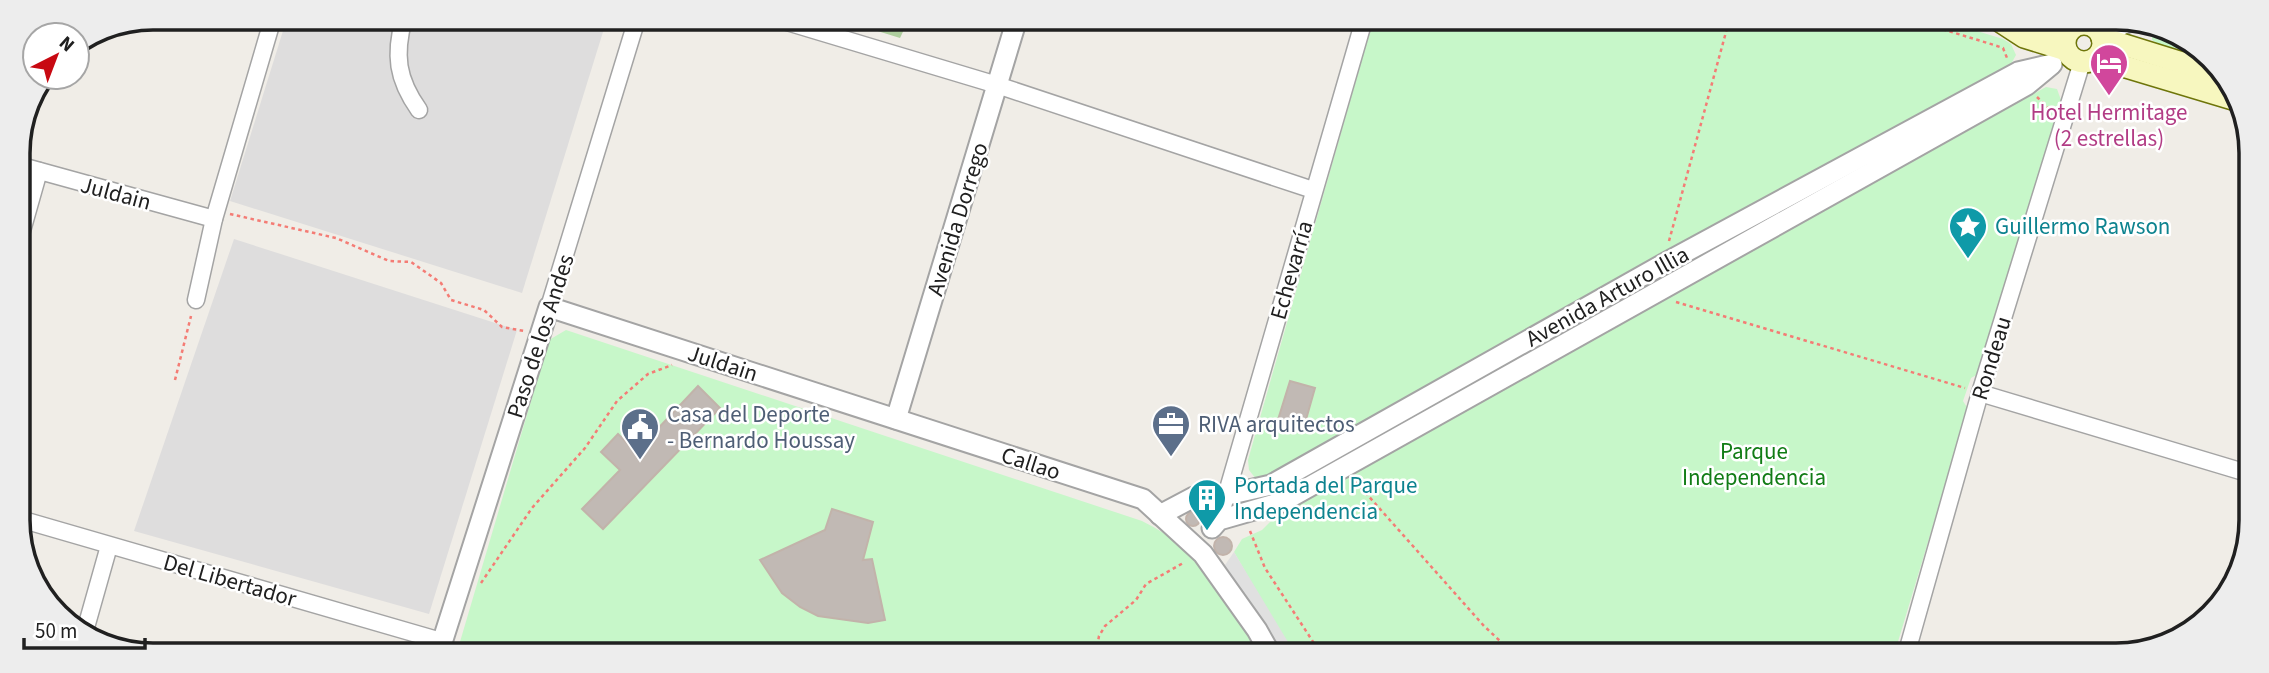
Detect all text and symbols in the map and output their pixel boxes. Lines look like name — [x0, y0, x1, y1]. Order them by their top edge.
north arrow — [21, 21, 91, 91]
text: N — [53, 30, 80, 59]
hotel icon: Hotel Hermitage (2 estrellas) — [2088, 42, 2130, 97]
place label: Hotel Hermitage (2 estrellas) — [2030, 96, 2188, 155]
street label: Avenida Dorrego — [918, 138, 996, 300]
street label: Juldain — [77, 168, 155, 219]
place icon: Guillermo Rawson — [1947, 205, 1989, 260]
place label: Guillermo Rawson — [1995, 210, 2170, 243]
street label: Echevarría — [1262, 217, 1321, 323]
street label: Avenida Arturo Illia — [1520, 238, 1695, 355]
street label: Paso de los Andes — [498, 250, 583, 422]
street label: Rondeau — [1963, 312, 2020, 404]
street label: Juldain — [684, 337, 762, 390]
place label: Casa del Deporte - Bernardo Houssay — [667, 398, 855, 457]
office icon: RIVA arquitectos — [1150, 403, 1192, 458]
public building icon: Casa del Deporte - Bernardo Houssay — [619, 406, 661, 461]
place label: RIVA arquitectos — [1198, 408, 1355, 441]
park label: Parque Independencia — [1682, 435, 1826, 494]
street label: Callao — [997, 438, 1065, 489]
place label: Portada del Parque Independencia — [1234, 469, 1417, 528]
building icon: Portada del Parque Independencia — [1186, 477, 1228, 532]
street label: Del Libertador — [159, 546, 301, 616]
scale bar — [24, 606, 145, 650]
text: 50 m — [35, 616, 77, 646]

